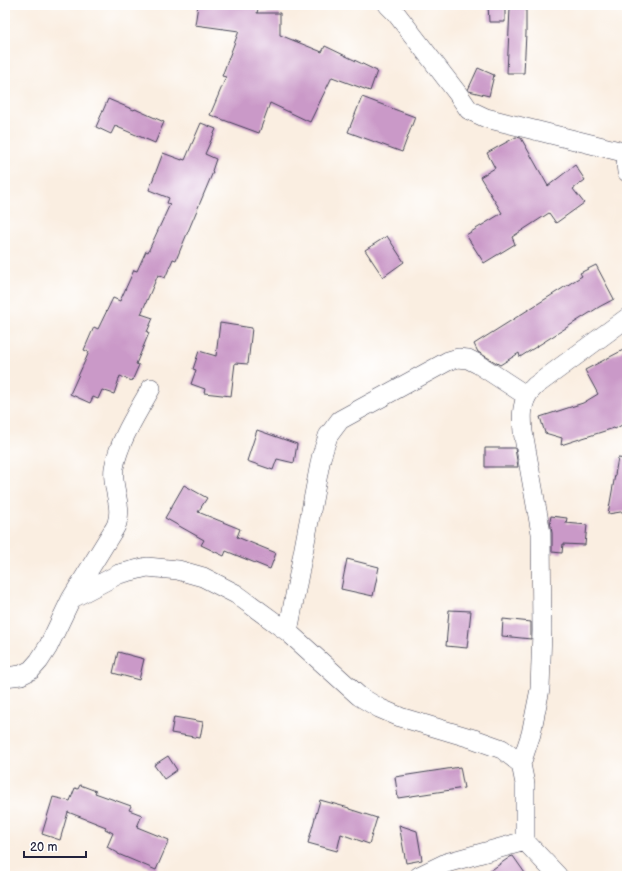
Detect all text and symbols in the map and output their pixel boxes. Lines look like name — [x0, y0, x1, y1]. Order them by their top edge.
scale bar — [24, 833, 86, 859]
text: 20 m — [30, 840, 57, 855]

